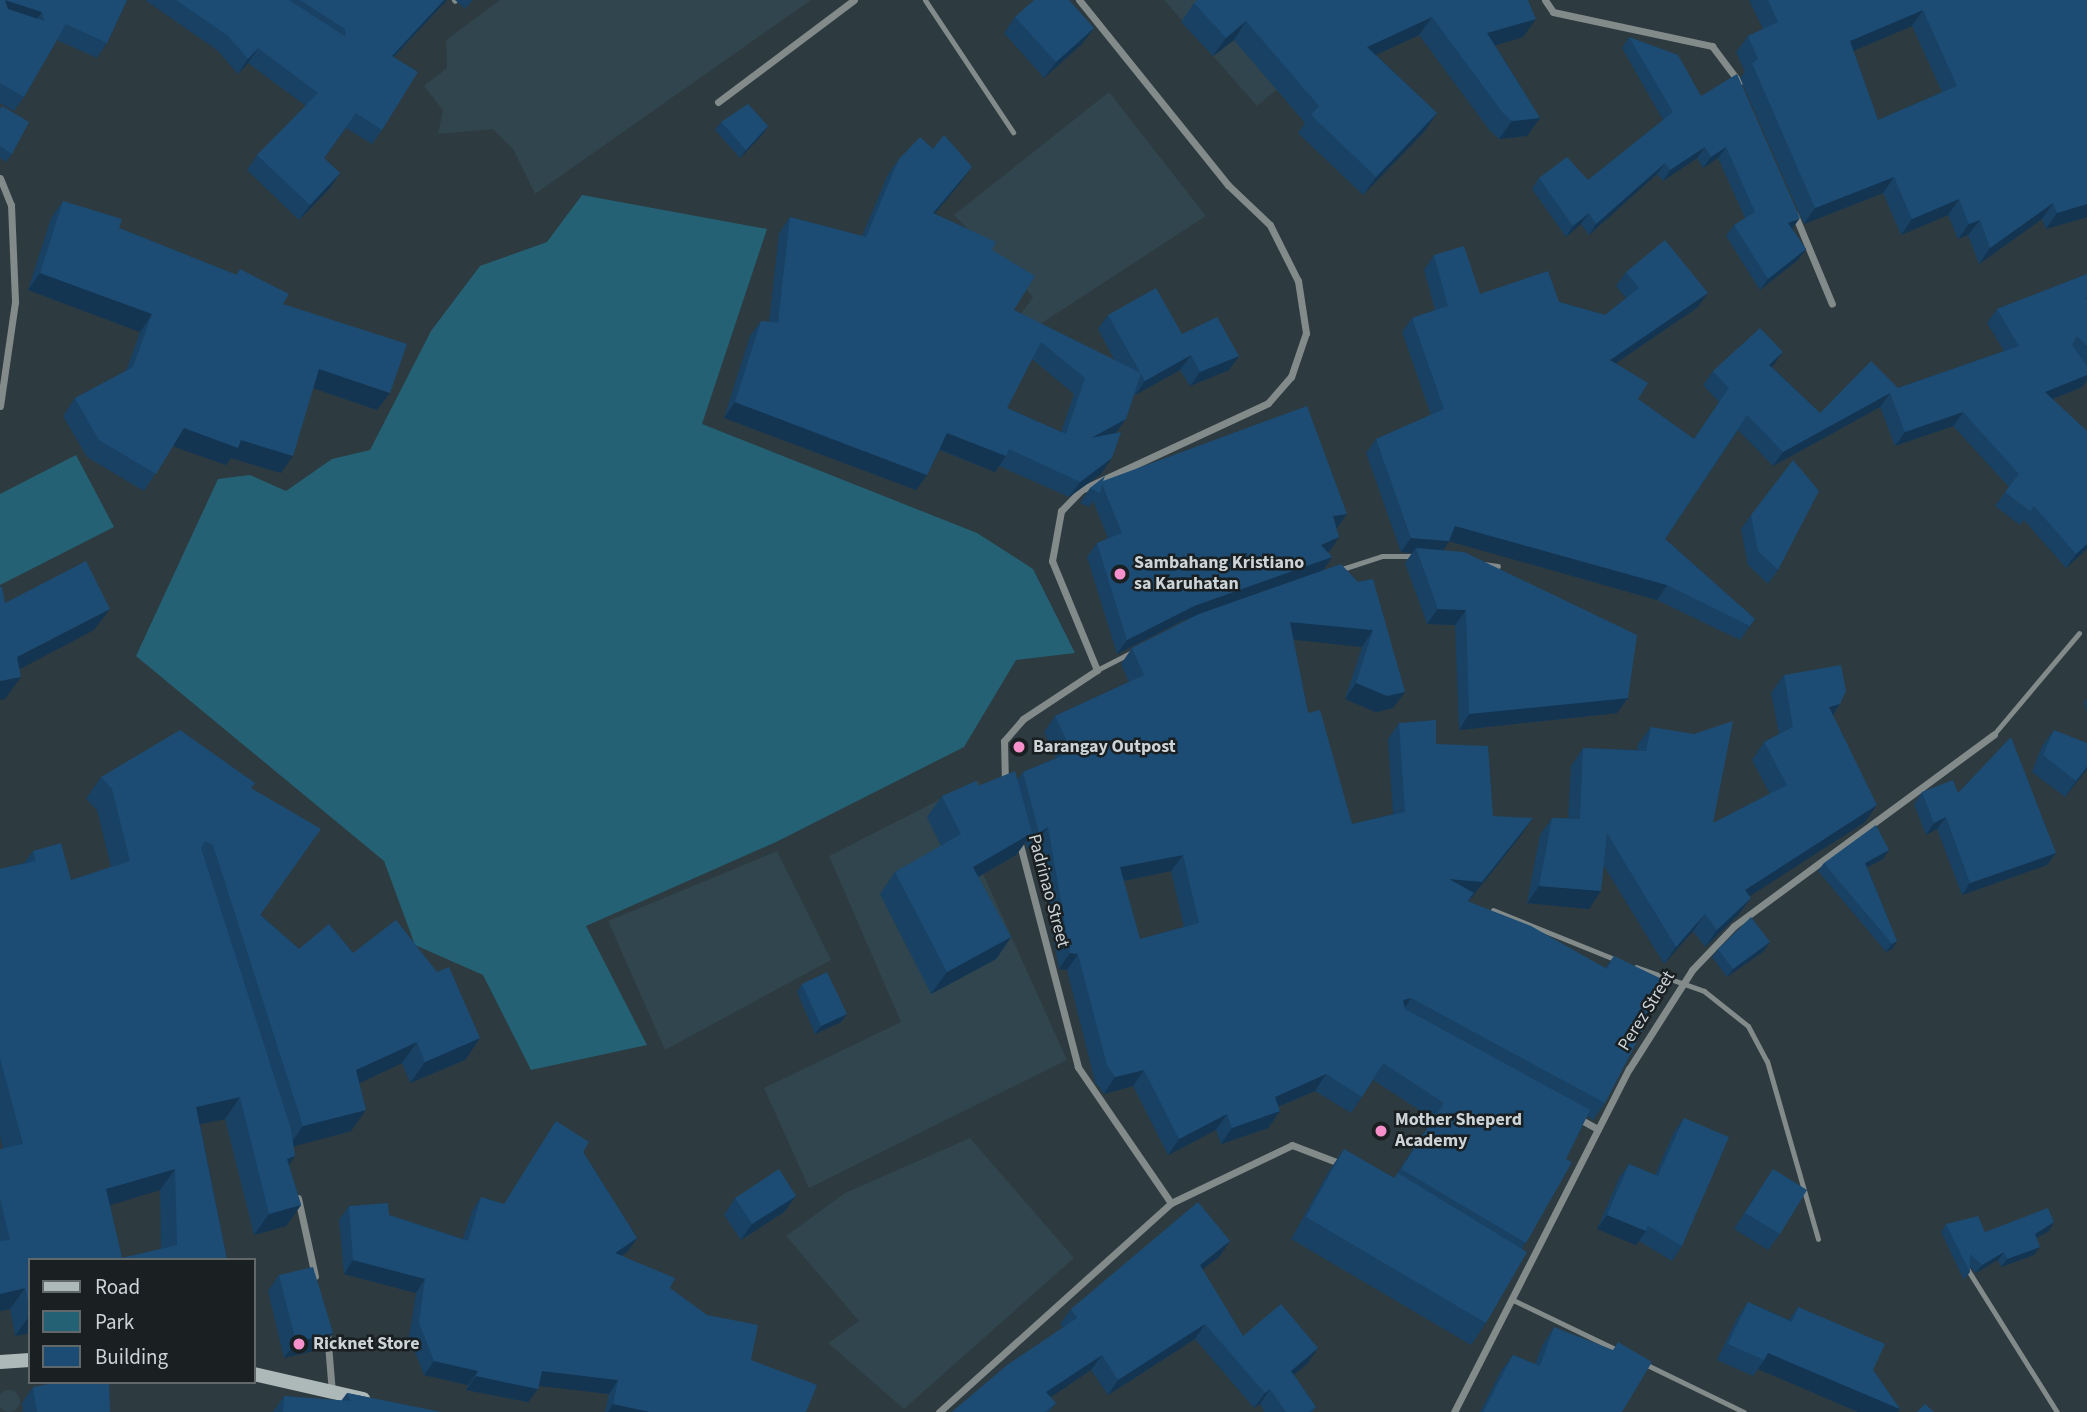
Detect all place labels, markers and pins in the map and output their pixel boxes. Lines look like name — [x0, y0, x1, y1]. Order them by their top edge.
place label: Sambahang Kristiano sa Karuhatan — [1134, 553, 1304, 596]
marker: Sambahang Kristiano sa Karuhatan — [1112, 566, 1128, 582]
place label: Barangay Outpost — [1033, 736, 1176, 758]
marker: Barangay Outpost — [1011, 739, 1027, 755]
place label: Mother Sheperd Academy — [1395, 1110, 1522, 1152]
marker: Mother Sheperd Academy — [1373, 1123, 1389, 1139]
place label: Ricknet Store — [313, 1333, 420, 1355]
marker: Ricknet Store — [291, 1336, 307, 1352]

